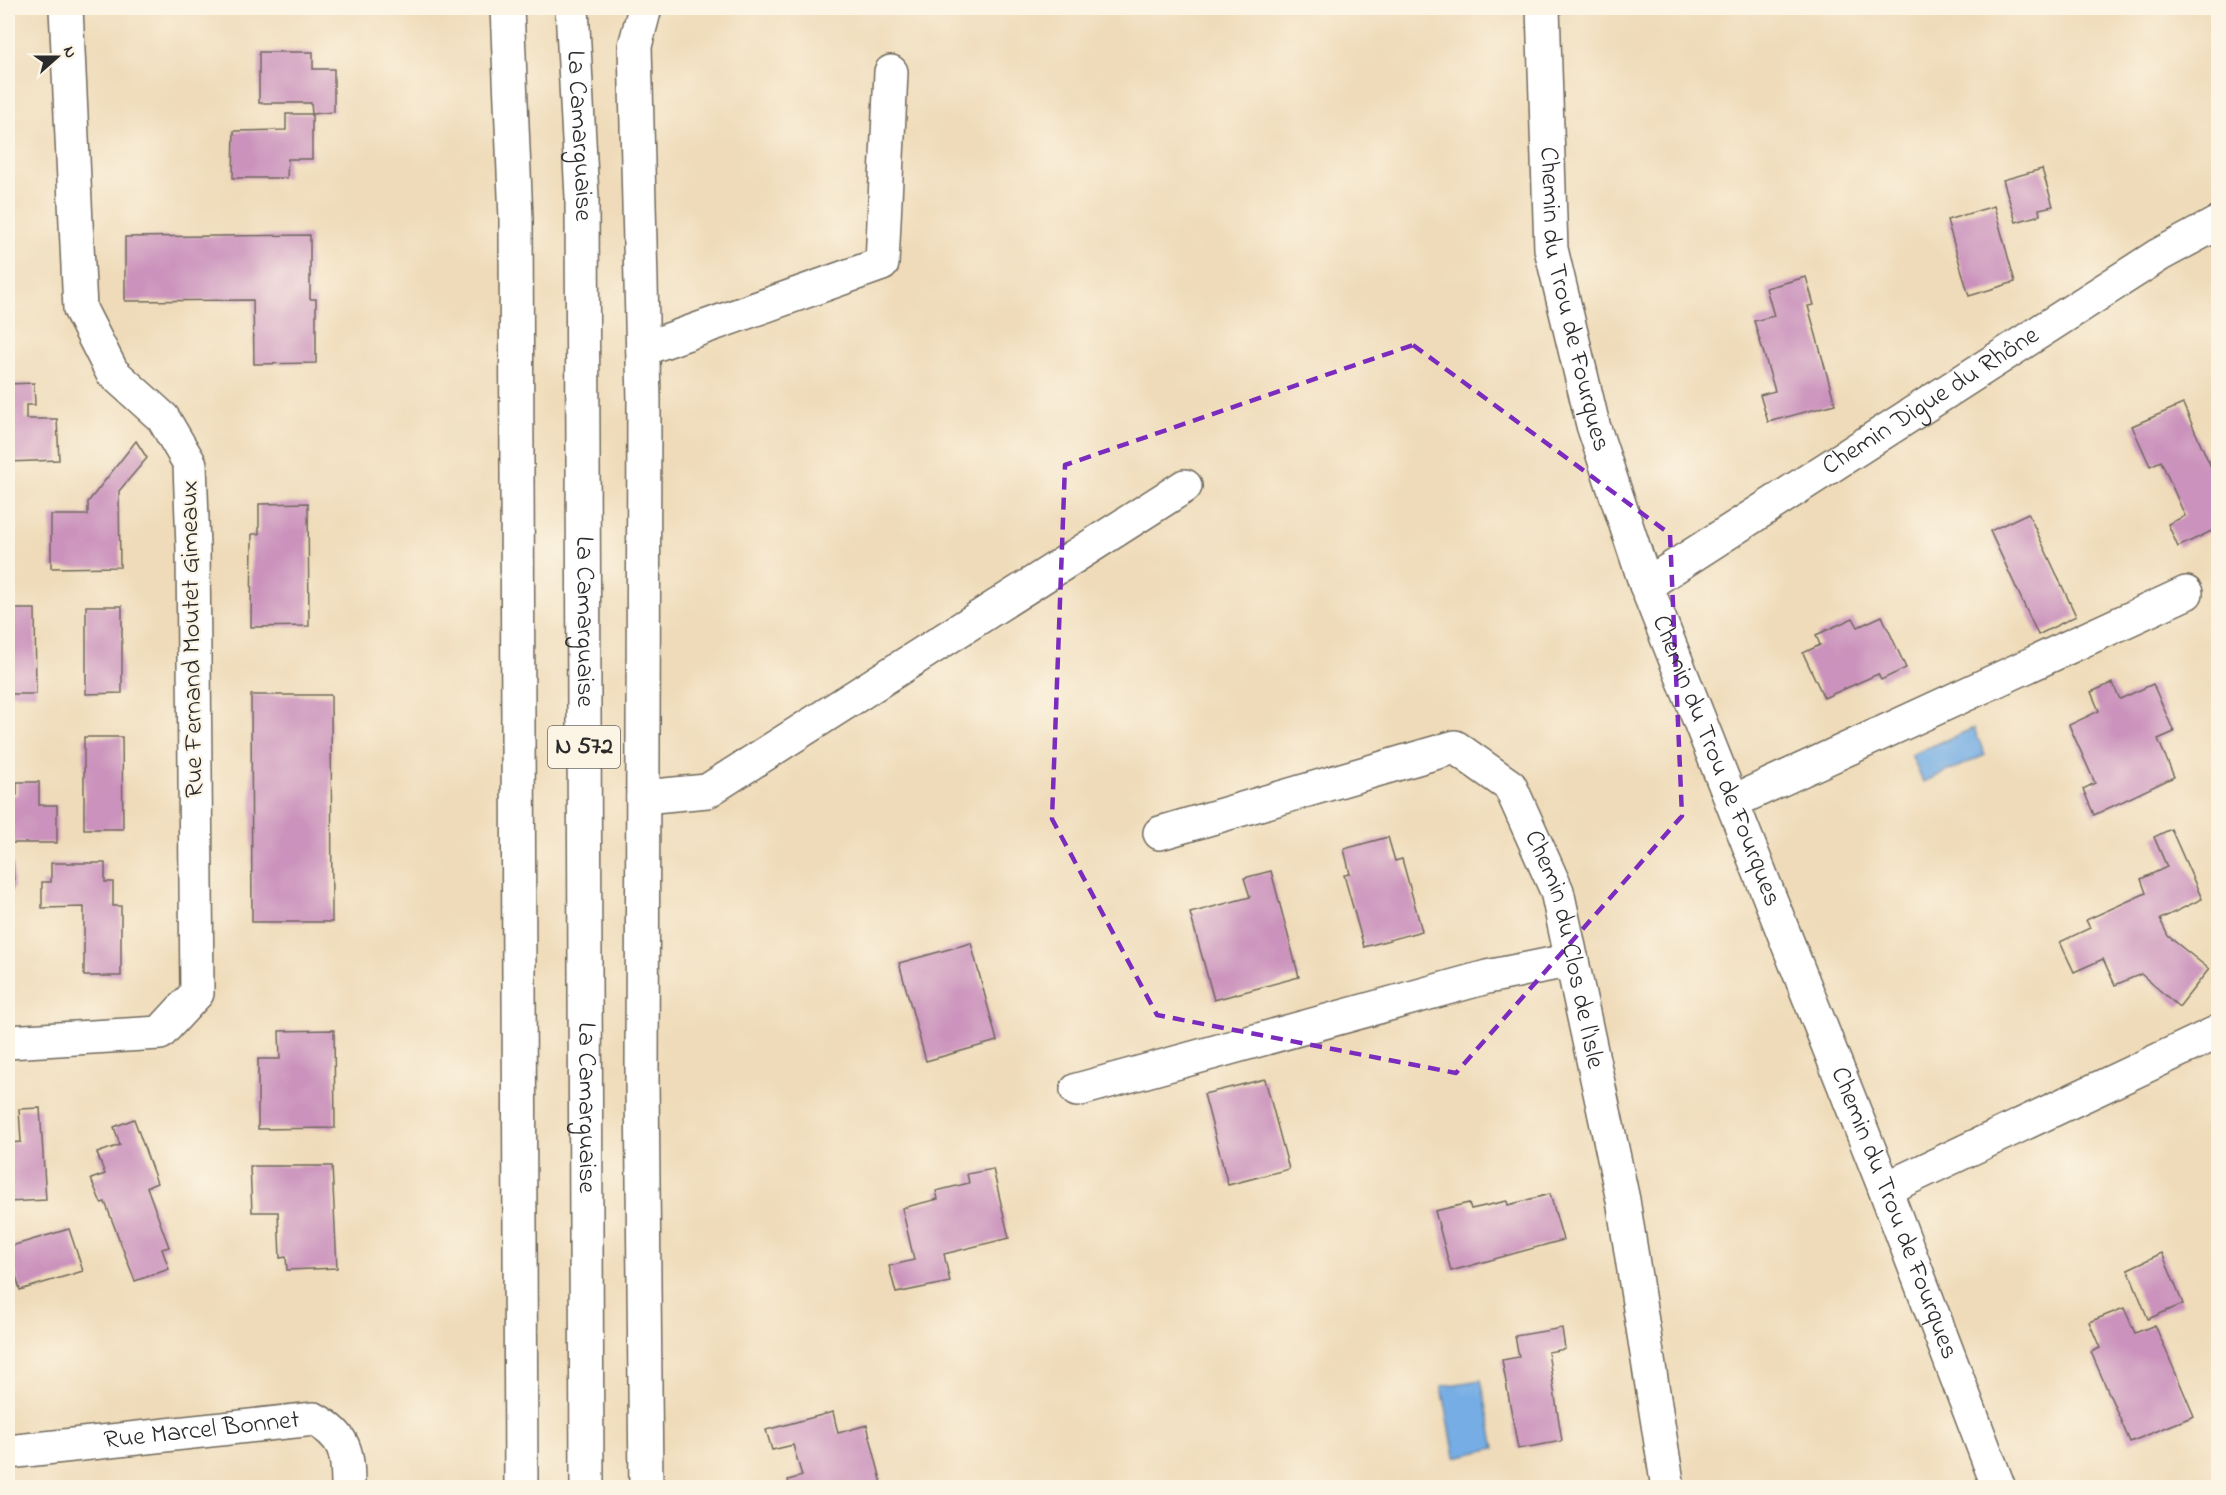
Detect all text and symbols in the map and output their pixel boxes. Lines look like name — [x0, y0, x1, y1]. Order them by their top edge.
north arrow — [27, 27, 87, 87]
text: N — [56, 43, 82, 62]
street label: La Camarguaise — [555, 49, 601, 222]
street label: Chemin du Trou de Fourques — [1529, 146, 1620, 457]
street label: Chemin Digue du Rhône — [1815, 317, 2047, 486]
street label: Rue Fernand Moutet Gimeaux — [171, 480, 215, 798]
street label: La Camarguaise — [564, 536, 603, 708]
street label: Chemin du Trou de Fourques — [1641, 610, 1790, 912]
road number: N 572 — [548, 726, 620, 768]
street label: Chemin du Clos de l'Isle — [1513, 824, 1613, 1072]
street label: La Camarguaise — [566, 1022, 605, 1194]
street label: Chemin du Trou de Fourques — [1820, 1062, 1967, 1365]
street label: Rue Marcel Bonnet — [102, 1402, 302, 1461]

